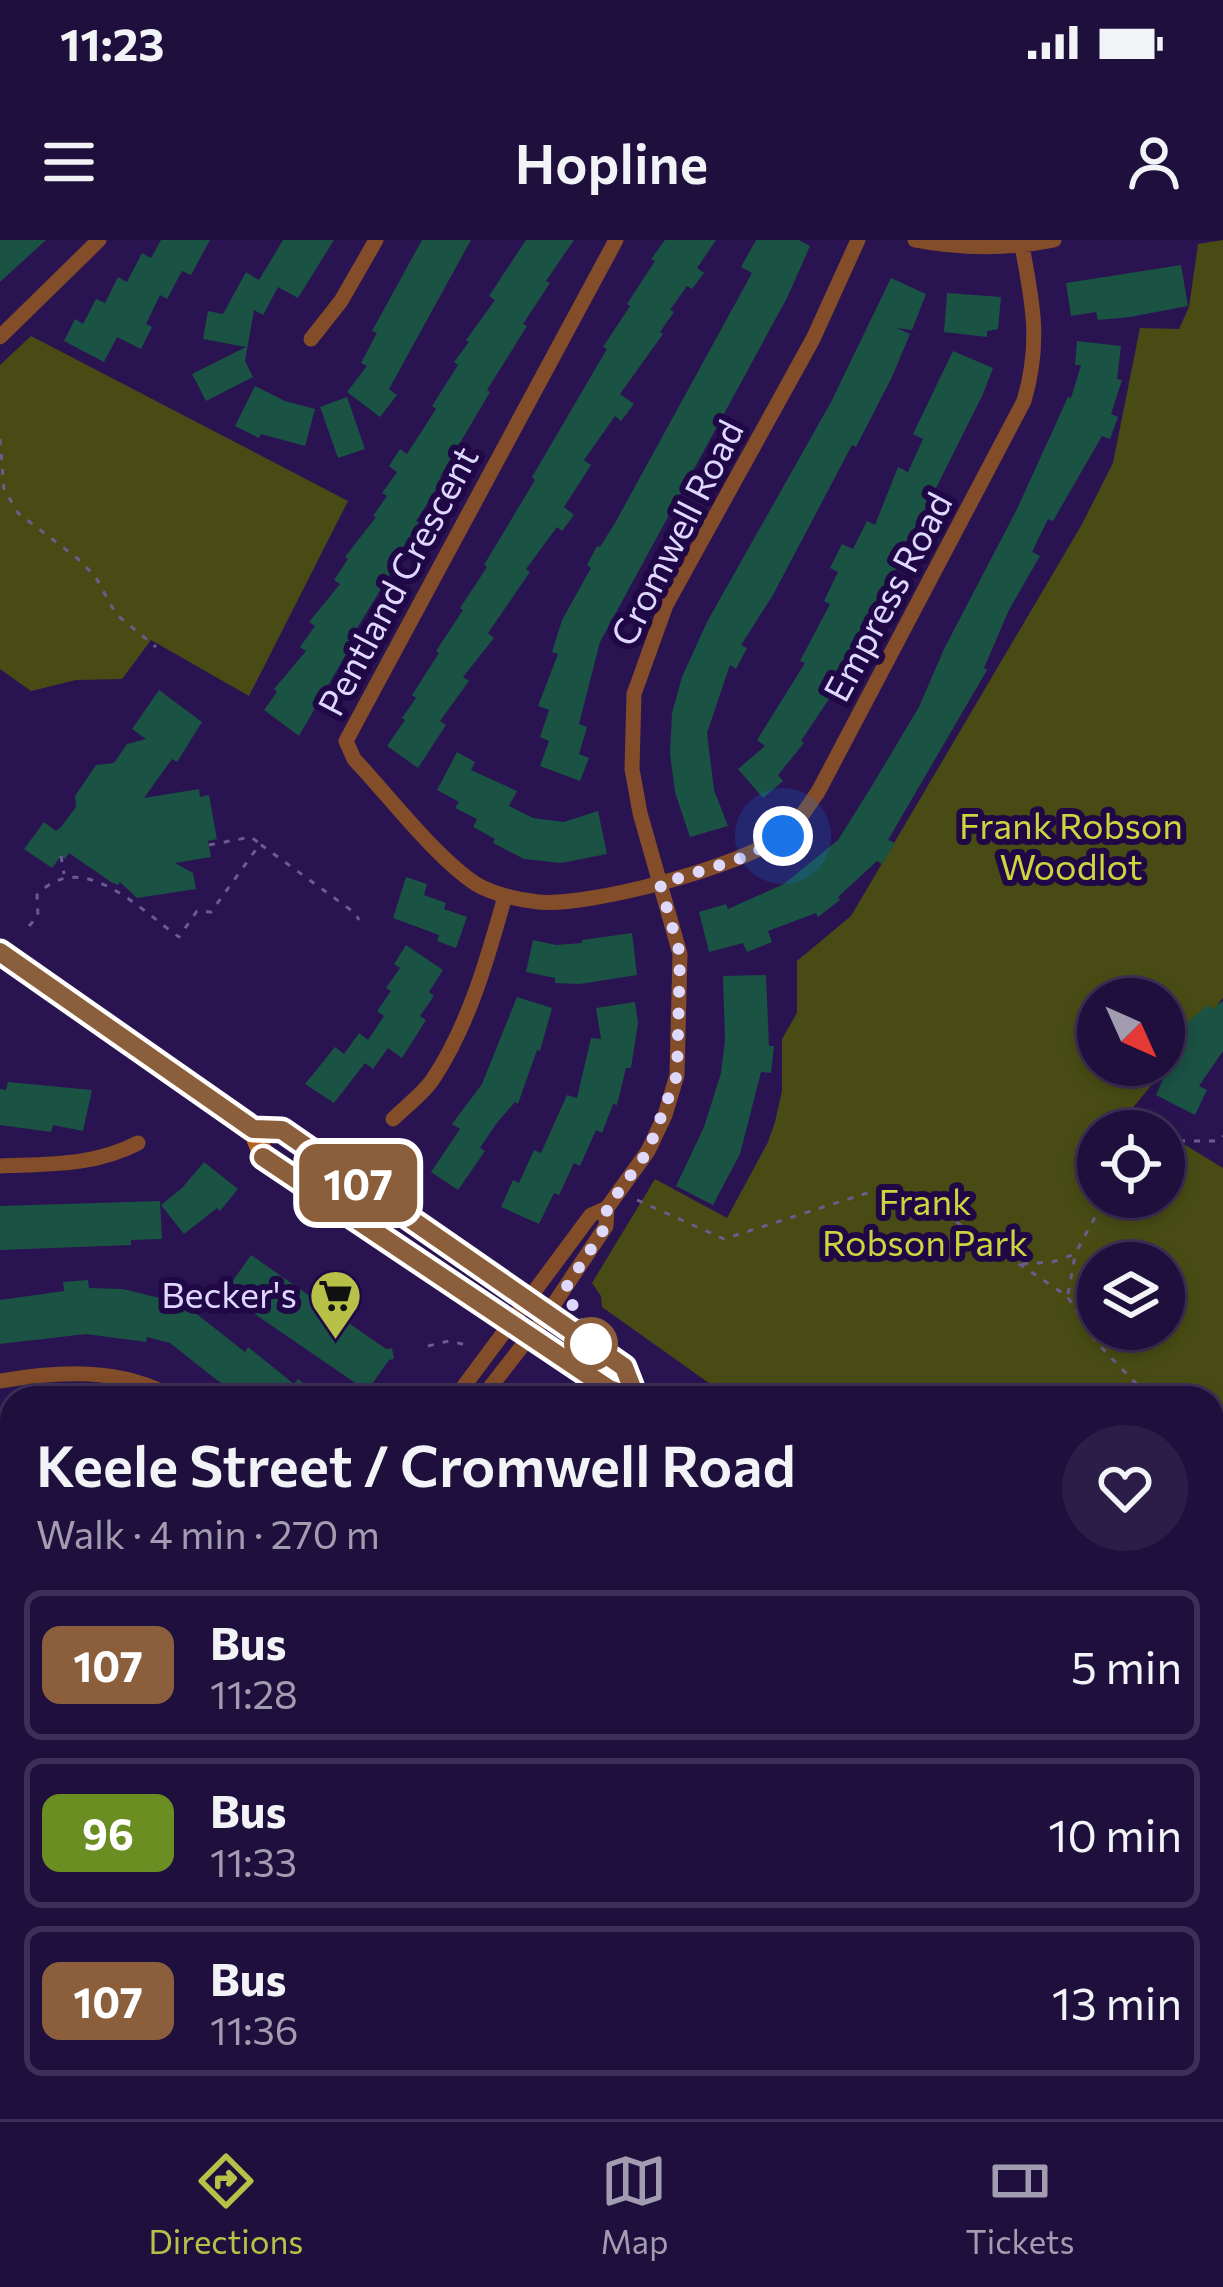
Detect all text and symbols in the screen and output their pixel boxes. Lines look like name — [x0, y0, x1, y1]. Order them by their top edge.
text: 11:23 — [60, 15, 164, 70]
icon: menu — [36, 129, 102, 195]
text: Hopline — [515, 129, 708, 195]
icon: person — [1121, 129, 1187, 195]
street label: Cromwell Road — [599, 412, 751, 652]
street label: Pentland Crescent — [307, 438, 486, 722]
street label: Empress Road — [813, 484, 960, 708]
park label: Frank Robson Woodlot — [959, 802, 1183, 887]
your location — [753, 806, 813, 866]
north arrow — [1077, 978, 1185, 1086]
map controls — [1077, 978, 1185, 1350]
button: locate — [1077, 1110, 1185, 1218]
line badge: 107 — [289, 1144, 427, 1222]
text: 107 — [323, 1157, 393, 1209]
park label: Frank Robson Park — [822, 1178, 1028, 1263]
button: layers — [1077, 1242, 1185, 1350]
supermarket icon: Becker's — [308, 1267, 364, 1341]
place label: Becker's — [161, 1271, 297, 1315]
unlabelled marker — [566, 1319, 616, 1369]
button: heart — [1062, 1425, 1188, 1551]
text: Keele Street / Cromwell Road — [36, 1429, 796, 1499]
text: Walk · 4 min · 270 m — [36, 1509, 380, 1557]
text: Bus — [210, 1614, 286, 1669]
text: 5 min — [1071, 1638, 1182, 1693]
text: 107 — [73, 1639, 143, 1691]
text: 11:28 — [210, 1669, 298, 1717]
text: Bus — [210, 1782, 286, 1837]
text: 10 min — [1048, 1806, 1182, 1861]
text: 96 — [82, 1807, 134, 1859]
text: 11:33 — [210, 1837, 297, 1885]
text: Bus — [210, 1950, 286, 2005]
text: 13 min — [1052, 1974, 1182, 2029]
text: 107 — [73, 1975, 143, 2027]
text: 11:36 — [210, 2005, 298, 2053]
tab: Directions — [149, 2148, 303, 2261]
tab: Map — [600, 2148, 668, 2261]
tab: Tickets — [966, 2148, 1074, 2261]

